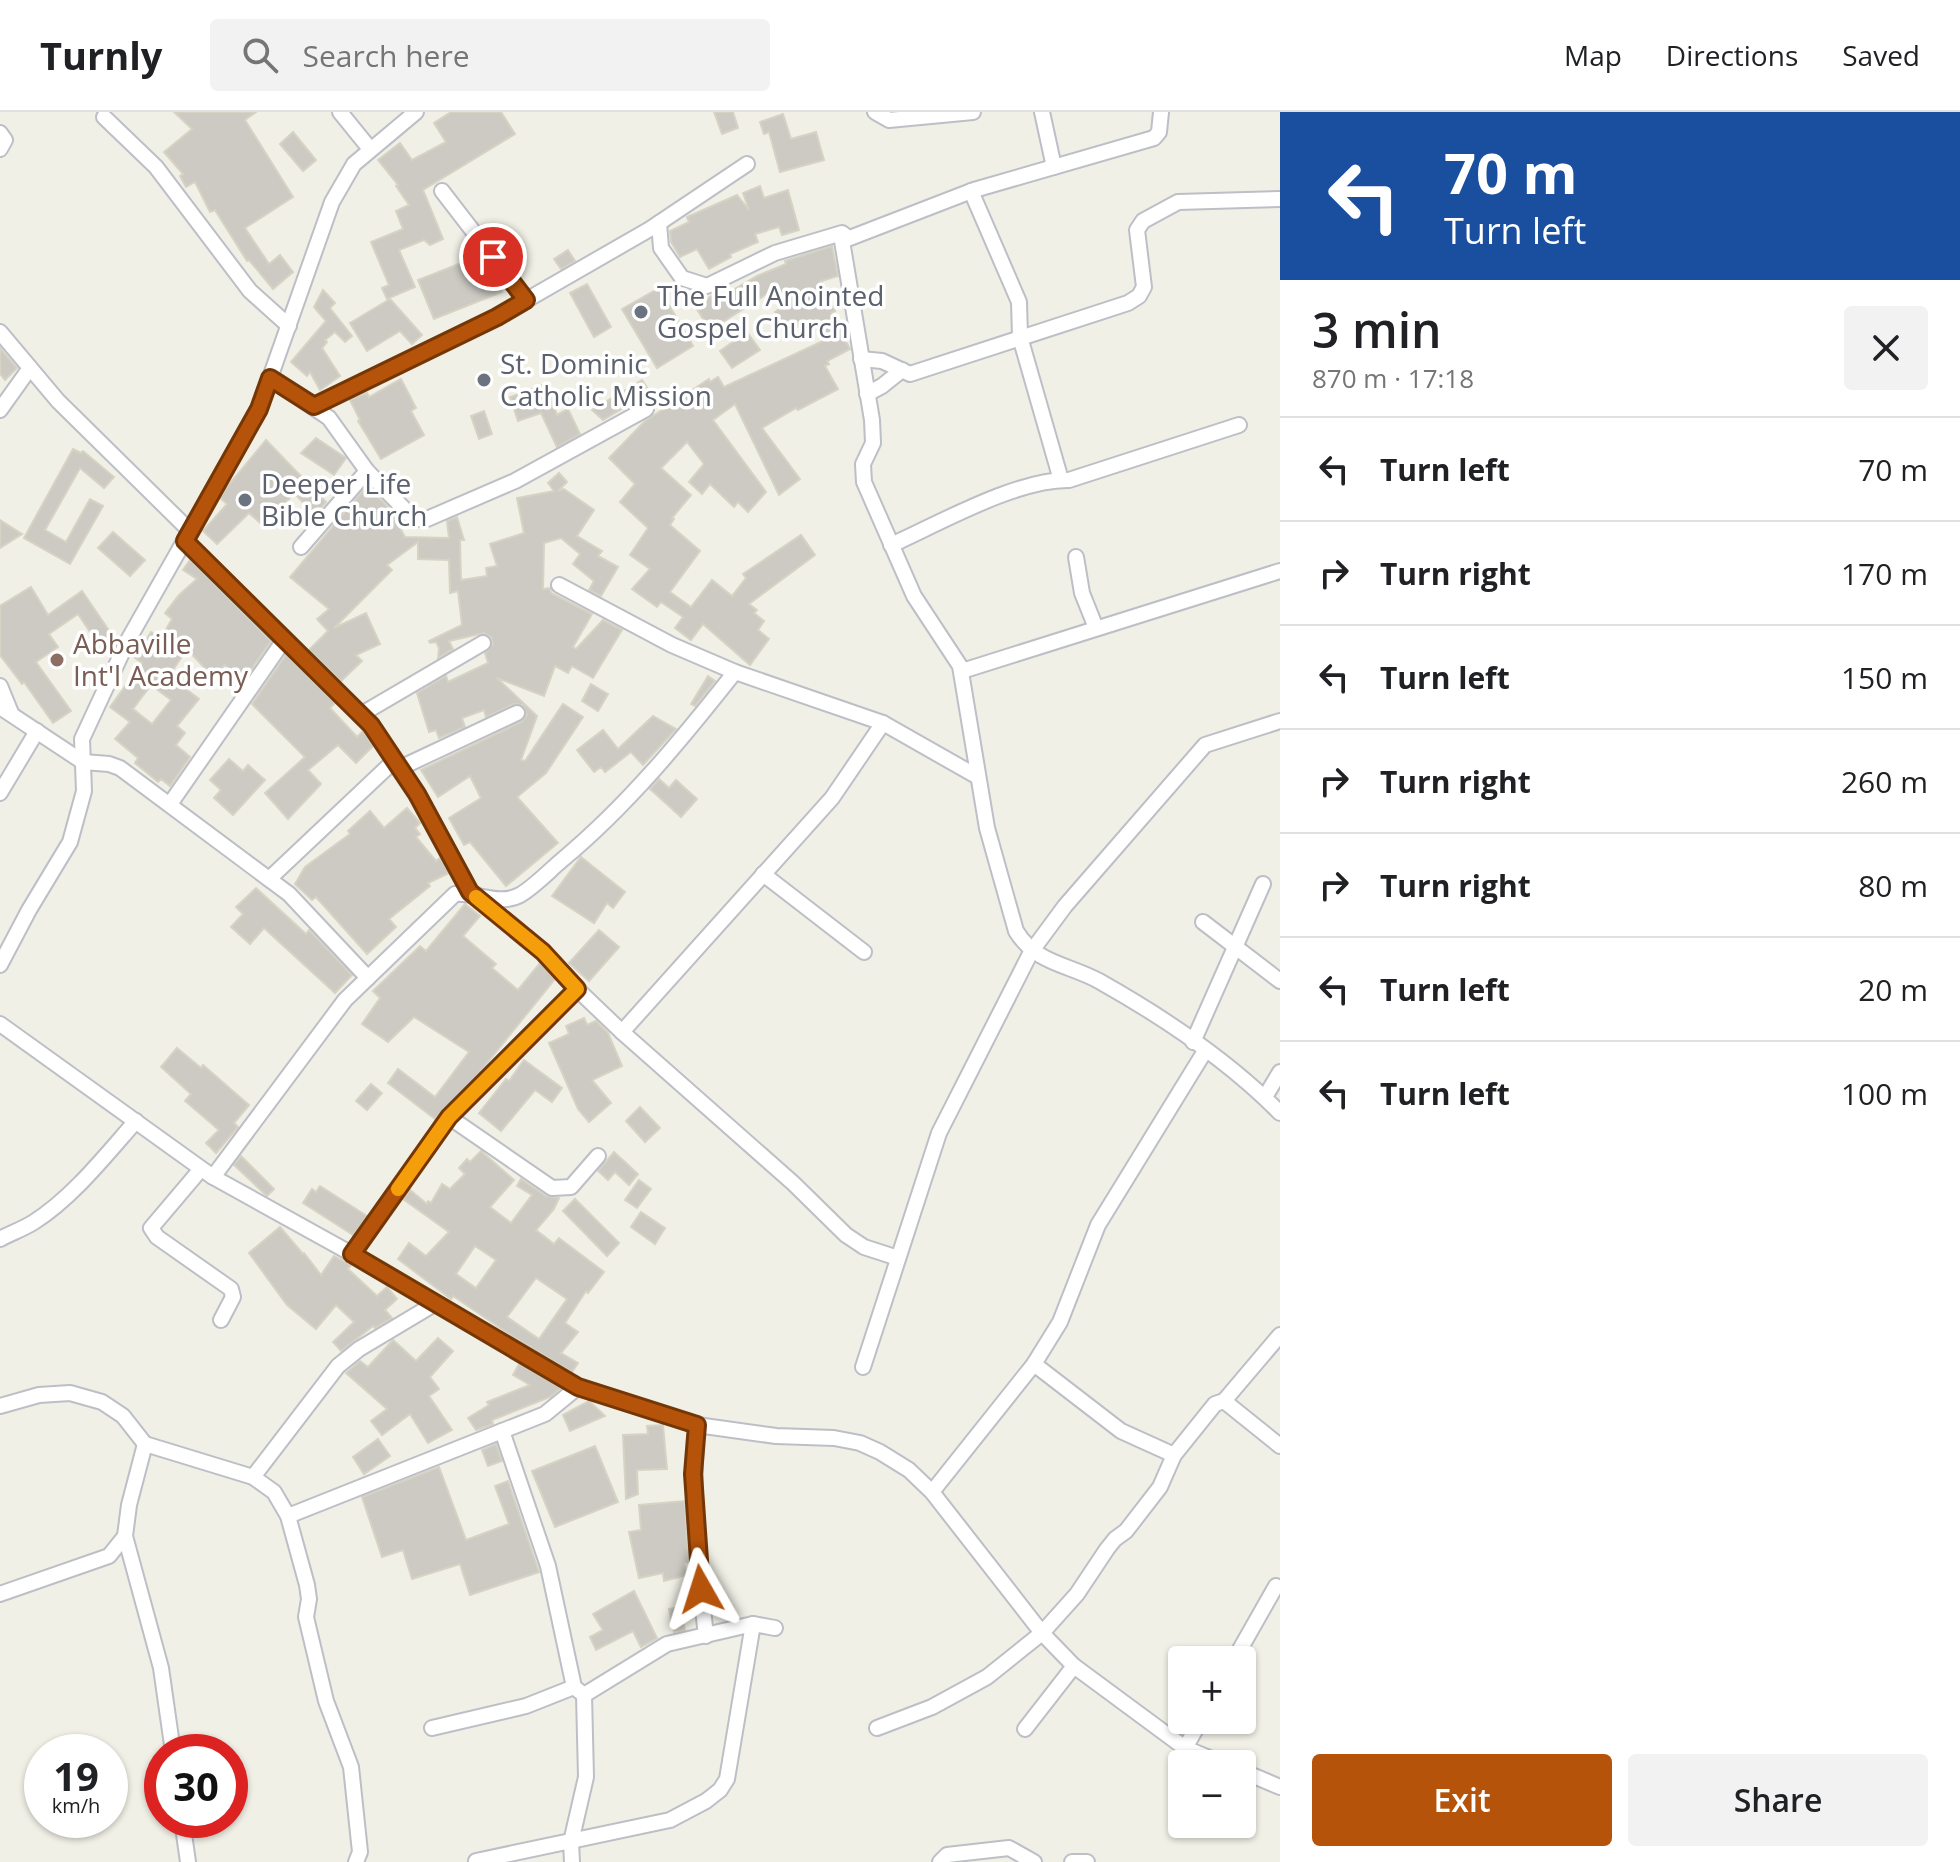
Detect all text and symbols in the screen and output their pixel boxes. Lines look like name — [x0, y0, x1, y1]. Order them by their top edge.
search box — [210, 19, 770, 91]
text: Turnly — [40, 29, 162, 81]
icon: search — [238, 33, 282, 77]
text: Search here — [302, 35, 470, 76]
text: Map — [1564, 36, 1622, 74]
text: Directions — [1666, 36, 1798, 74]
text: Saved — [1842, 36, 1920, 74]
text: 70 m — [1444, 134, 1578, 210]
icon: left — [1312, 144, 1416, 248]
text: Turn left — [1444, 206, 1586, 255]
pin — [459, 223, 527, 291]
icon: arrive — [471, 235, 515, 279]
place label: The Full Anointed Gospel Church — [657, 276, 884, 346]
text: 3 min — [1312, 297, 1442, 362]
marker: The Full Anointed Gospel Church — [632, 303, 650, 321]
button: close — [1844, 306, 1928, 390]
place label: St. Dominic Catholic Mission — [500, 344, 712, 414]
text: 870 m · 17:18 — [1312, 360, 1474, 396]
marker: St. Dominic Catholic Mission — [475, 371, 493, 389]
icon: left — [1312, 447, 1356, 491]
text: Turn left — [1380, 449, 1510, 490]
text: 70 m — [1858, 449, 1928, 490]
place label: Deeper Life Bible Church — [261, 464, 427, 534]
marker: Deeper Life Bible Church — [236, 491, 254, 509]
icon: right — [1312, 551, 1356, 595]
text: Turn right — [1380, 553, 1531, 594]
text: 170 m — [1841, 553, 1928, 594]
place label: Abbaville Int'l Academy — [73, 624, 249, 694]
marker: Abbaville Int'l Academy — [48, 651, 66, 669]
icon: left — [1312, 655, 1356, 699]
text: Turn left — [1380, 657, 1510, 698]
text: 150 m — [1841, 657, 1928, 698]
icon: right — [1312, 759, 1356, 803]
text: Turn right — [1380, 761, 1531, 802]
text: 260 m — [1841, 761, 1928, 802]
icon: right — [1312, 863, 1356, 907]
text: Turn right — [1380, 865, 1531, 906]
text: 80 m — [1858, 865, 1928, 906]
icon: left — [1312, 967, 1356, 1011]
text: Turn left — [1380, 969, 1510, 1010]
text: 20 m — [1858, 969, 1928, 1010]
icon: left — [1312, 1071, 1356, 1115]
text: Turn left — [1380, 1073, 1510, 1114]
text: 100 m — [1841, 1073, 1928, 1114]
position arrow — [659, 1547, 743, 1631]
map controls — [1168, 1646, 1256, 1838]
button: + — [1168, 1646, 1256, 1734]
speed limit sign: 30 — [144, 1734, 248, 1838]
text: 19 — [53, 1748, 99, 1803]
button: − — [1168, 1750, 1256, 1838]
button: Exit — [1312, 1754, 1612, 1846]
button: Share — [1628, 1754, 1928, 1846]
text: km/h — [52, 1792, 100, 1819]

